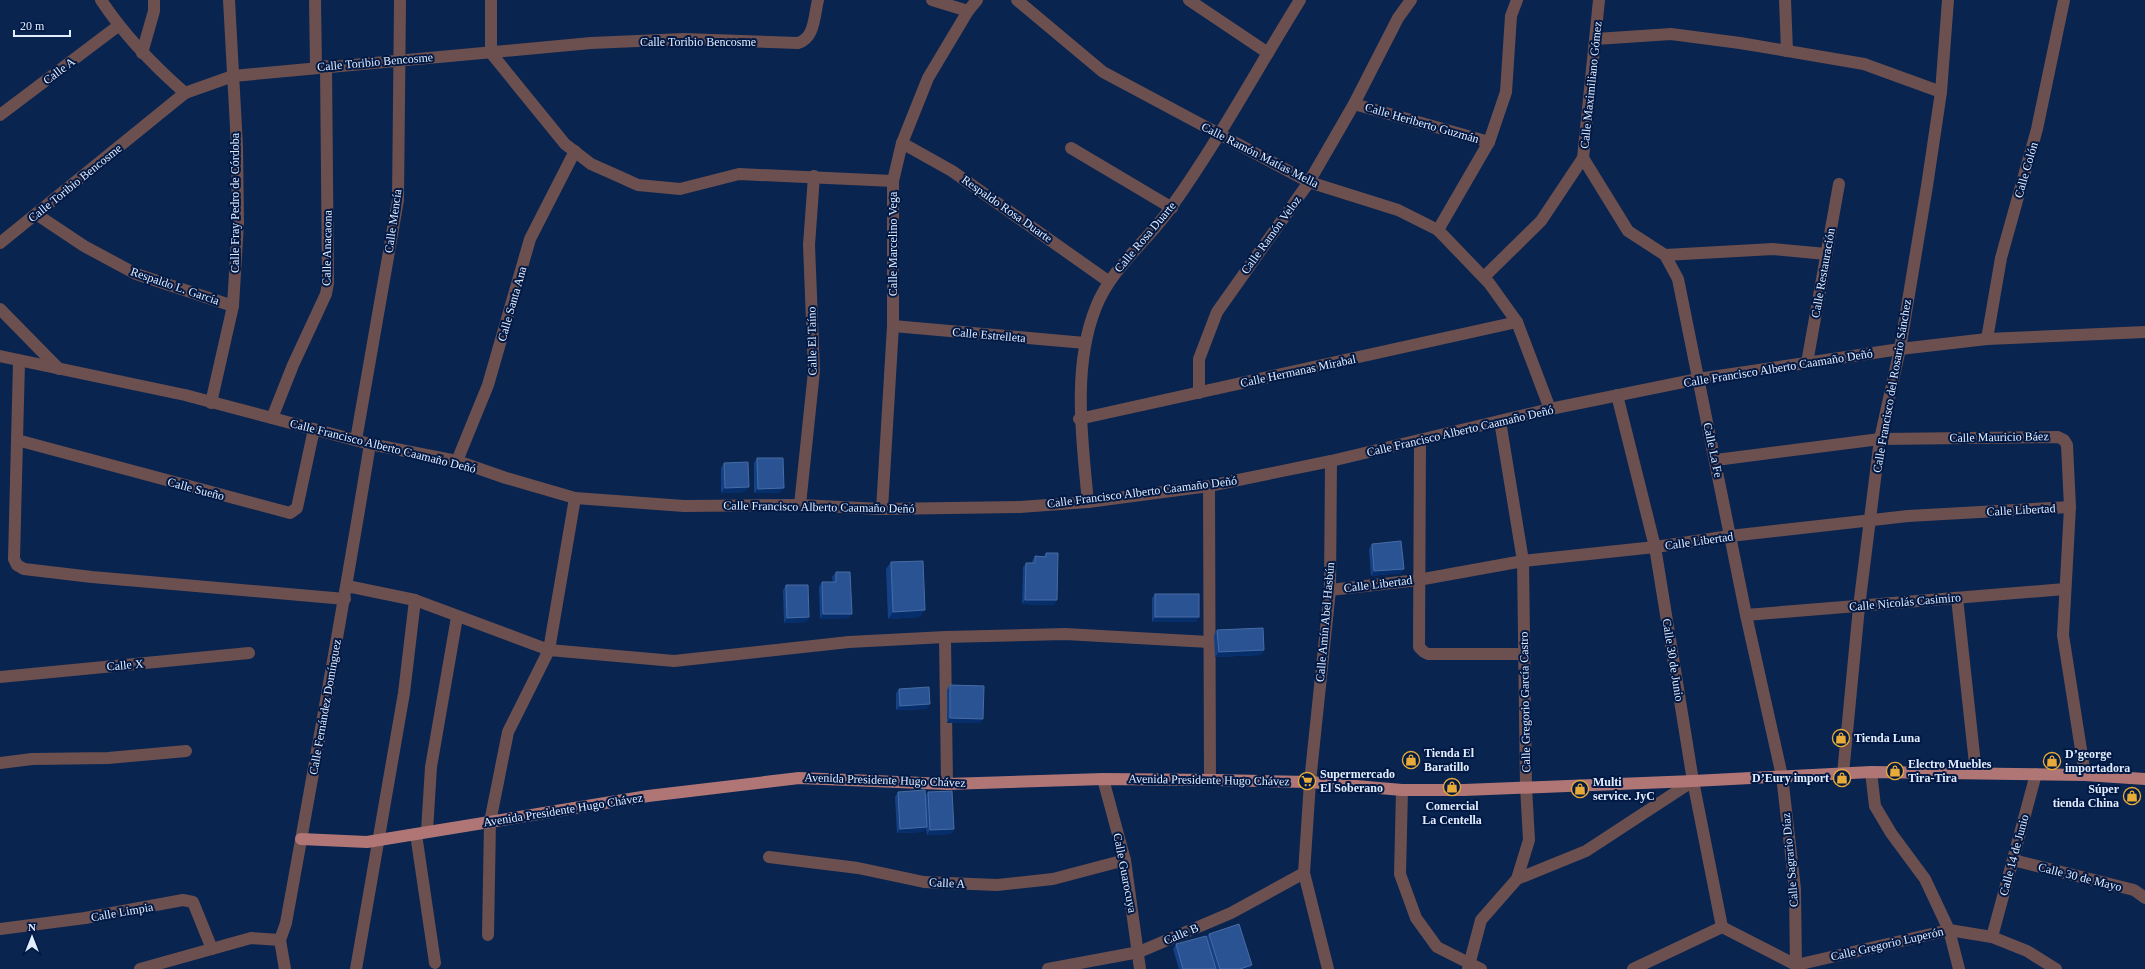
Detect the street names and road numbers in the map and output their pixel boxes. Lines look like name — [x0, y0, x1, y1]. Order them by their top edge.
street label: Calle Maximiliano Gómez — [1577, 21, 1605, 149]
street label: Calle Toribio Bencosme — [640, 35, 756, 49]
street label: Calle Toribio Bencosme — [316, 50, 434, 74]
street label: Calle A — [40, 54, 78, 88]
street label: Calle Heriberto Guzmán — [1363, 100, 1481, 146]
street label: Calle Ramón Matías Mella — [1199, 119, 1322, 191]
street label: Calle Fray Pedro de Córdoba — [228, 132, 242, 273]
street label: Calle Colón — [2011, 140, 2041, 200]
street label: Calle Toribio Bencosme — [25, 141, 125, 225]
street label: Respaldo Rosa Duarte — [959, 172, 1055, 246]
street label: Calle Mencía — [382, 188, 405, 254]
street label: Calle Marcelino Vega — [886, 191, 900, 296]
street label: Calle Ramón Veloz — [1238, 193, 1304, 277]
street label: Calle Rosa Duarte — [1111, 199, 1179, 275]
street label: Calle Anacaona — [319, 209, 335, 286]
street label: Calle Restauración — [1808, 227, 1838, 319]
street label: Respaldo L. García — [129, 264, 222, 308]
street label: Calle Santa Ana — [495, 264, 530, 343]
street label: Calle Francisco del Rosario Sánchez — [1870, 298, 1914, 474]
street label: Calle El Taíno — [804, 306, 820, 376]
street label: Calle Estrelleta — [952, 325, 1027, 345]
street label: Calle Francisco Alberto Caamaño Deñó — [1682, 346, 1874, 390]
street label: Calle Hermanas Mirabal — [1239, 352, 1358, 390]
street label: Calle Francisco Alberto Caamaño Deñó — [1365, 403, 1555, 459]
street label: Calle Francisco Alberto Caamaño Deñó — [289, 416, 477, 476]
street label: Calle La Fe — [1700, 421, 1726, 479]
street label: Calle Mauricio Báez — [1949, 429, 2049, 445]
street label: Calle Francisco Alberto Caamaño Deñó — [1046, 473, 1238, 511]
street label: Calle Sueño — [166, 475, 226, 503]
street label: Calle Francisco Alberto Caamaño Deñó — [723, 498, 915, 516]
street label: Calle Libertad — [1986, 501, 2056, 519]
street label: Calle Libertad — [1664, 529, 1734, 553]
street label: Calle Amín Abel Hasbún — [1313, 561, 1337, 683]
street label: Calle Libertad — [1343, 573, 1413, 595]
street label: Calle Nicolás Casimiro — [1849, 590, 1961, 614]
street label: Calle 30 de Junio — [1660, 618, 1686, 702]
street label: Calle Gregorio García Castro — [1517, 631, 1533, 773]
street label: Calle Fernández Domínguez — [306, 638, 344, 776]
street label: Calle X — [106, 656, 144, 674]
street label: Avenida Presidente Hugo Chávez — [804, 770, 966, 790]
street label: Avenida Presidente Hugo Chávez — [1128, 772, 1290, 788]
street label: Avenida Presidente Hugo Chávez — [482, 790, 644, 830]
street label: Calle Sagrario Díaz — [1779, 812, 1801, 908]
street label: Calle 14 de Junio — [1996, 813, 2032, 897]
street label: Calle Guarocuya — [1110, 832, 1140, 915]
street label: Calle 30 de Mayo — [2037, 860, 2123, 894]
street label: Calle A — [928, 875, 966, 891]
street label: Calle Limpia — [90, 900, 155, 924]
street label: Calle B — [1162, 920, 1200, 948]
street label: Calle Gregorio Luperón — [1829, 924, 1945, 964]

